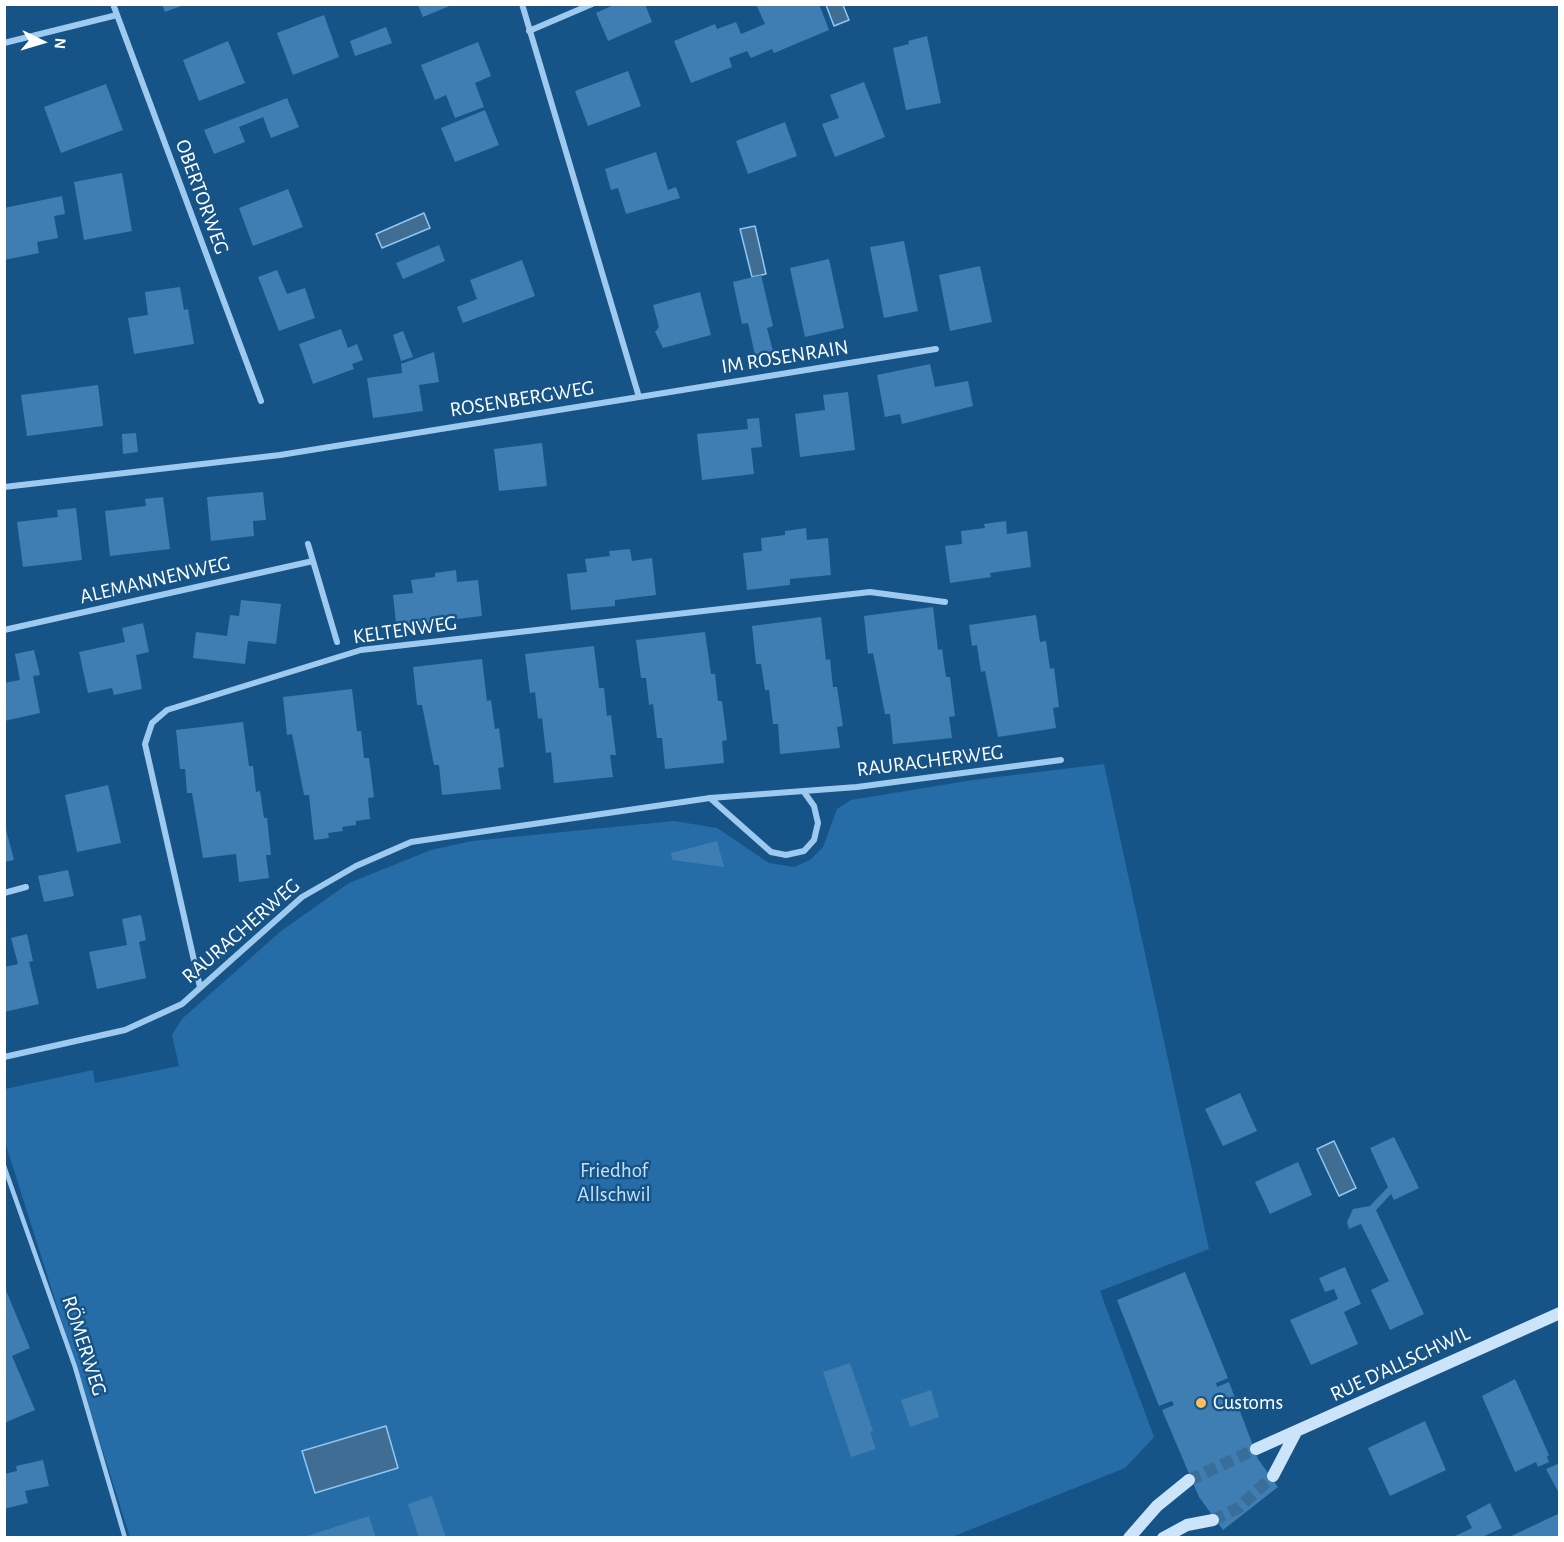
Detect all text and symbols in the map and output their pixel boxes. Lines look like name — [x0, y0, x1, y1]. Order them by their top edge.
north arrow — [12, 12, 72, 72]
text: N — [51, 37, 68, 50]
street label: OBERTORWEG — [170, 136, 234, 258]
street label: IM ROSENRAIN — [720, 334, 850, 380]
street label: ROSENBERGWEG — [448, 375, 596, 423]
street label: ALEMANNENWEG — [77, 550, 233, 610]
street label: KELTENWEG — [351, 610, 459, 650]
street label: RAURACHERWEG — [855, 739, 1005, 783]
street label: RAURACHERWEG — [177, 873, 305, 989]
park label: Friedhof Allschwil — [577, 1158, 651, 1208]
street label: RÖMERWEG — [56, 1293, 112, 1399]
street label: RUE D'ALLSCHWIL — [1326, 1321, 1474, 1407]
place label: Customs — [1213, 1390, 1283, 1416]
marker: Customs — [1194, 1396, 1208, 1410]

